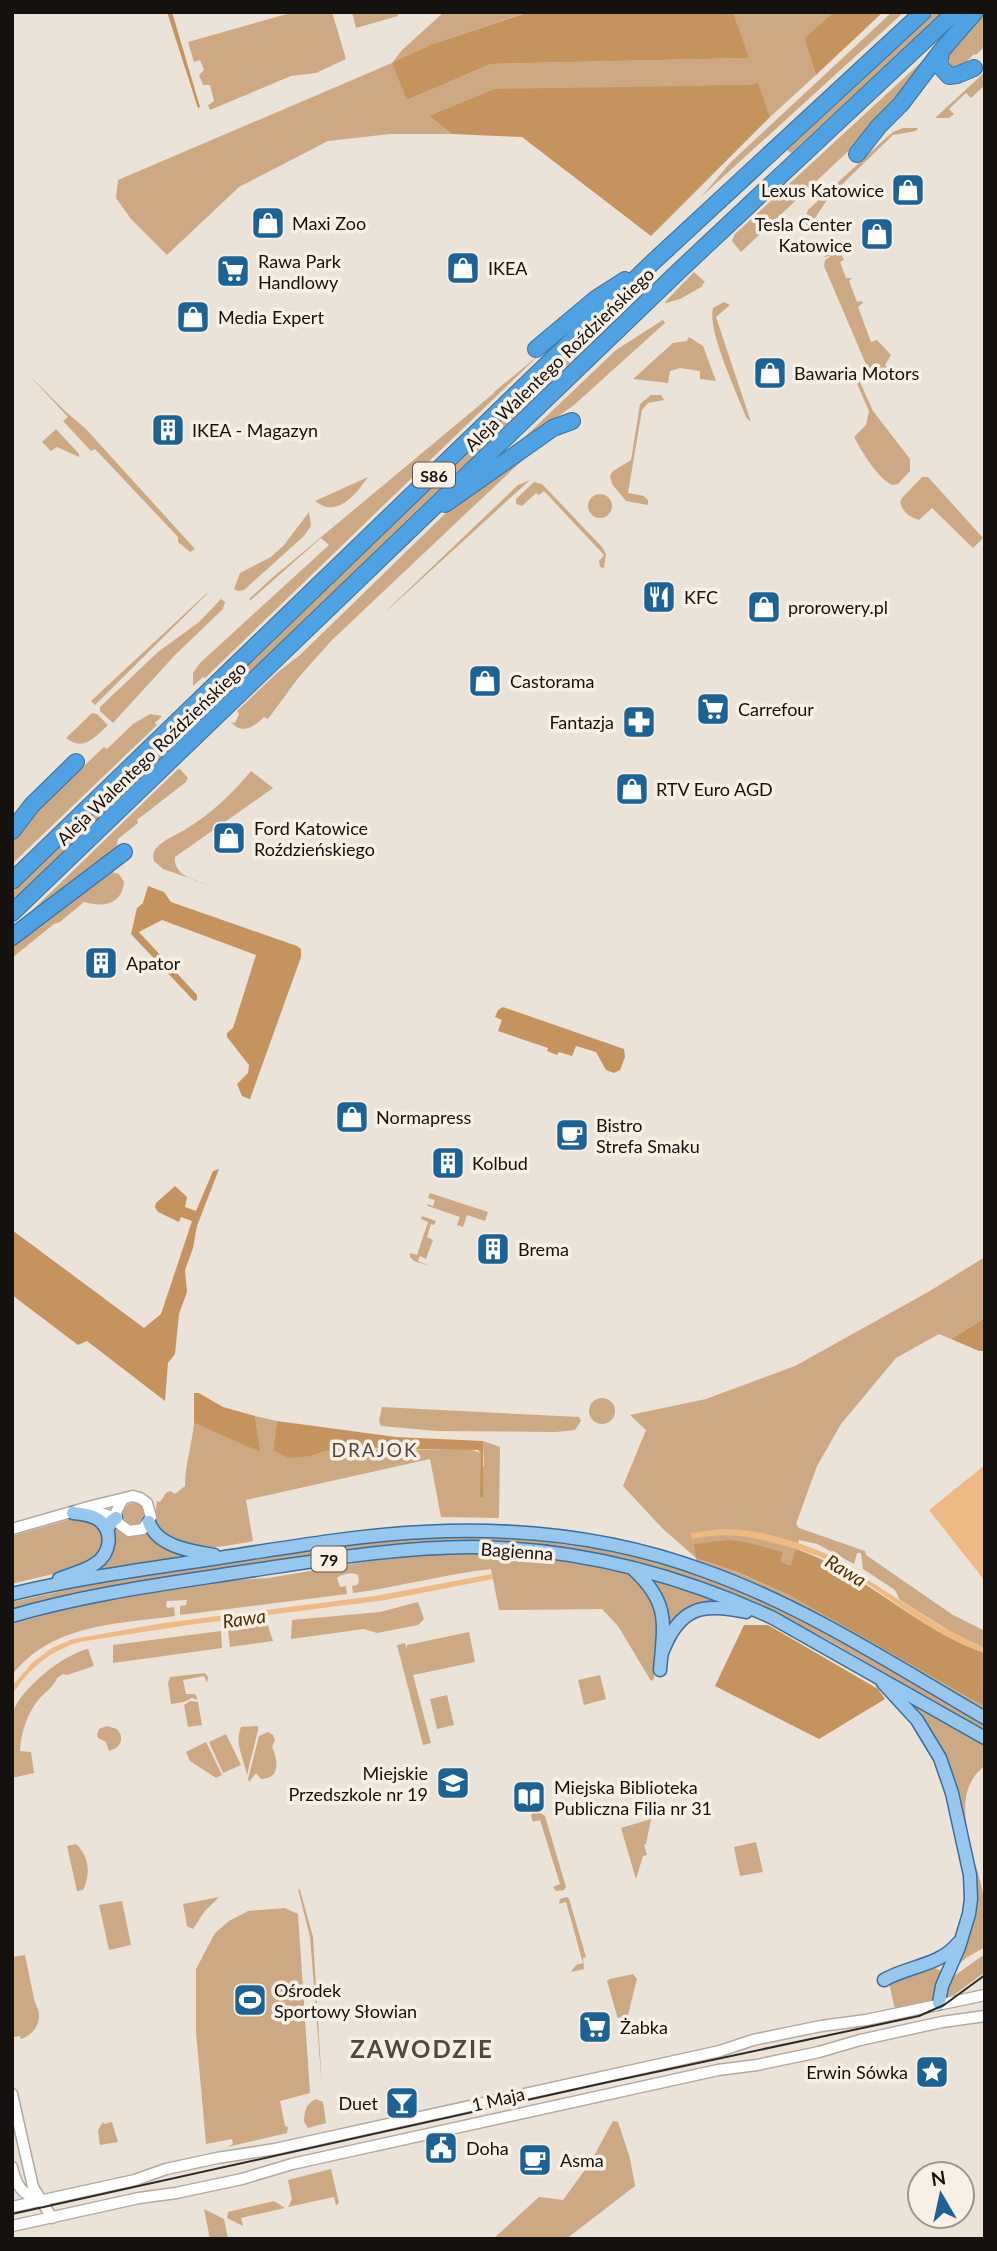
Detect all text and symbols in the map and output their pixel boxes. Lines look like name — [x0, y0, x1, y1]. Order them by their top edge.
shop icon: Lexus Katowice — [889, 171, 927, 209]
place label: Lexus Katowice — [761, 179, 884, 201]
shop icon: Maxi Zoo — [249, 204, 287, 242]
place label: Maxi Zoo — [292, 212, 366, 234]
place label: Tesla Center Katowice — [755, 213, 852, 256]
shop icon: Tesla Center Katowice — [858, 215, 896, 253]
shop icon: IKEA — [444, 249, 482, 287]
place label: Rawa Park Handlowy — [258, 250, 342, 293]
supermarket icon: Rawa Park Handlowy — [214, 252, 252, 290]
place label: IKEA — [488, 257, 528, 279]
street label: Aleja Walentego Roździeńskiego — [460, 263, 658, 455]
shop icon: Media Expert — [174, 298, 212, 336]
place label: Media Expert — [218, 306, 324, 328]
shop icon: Bawaria Motors — [751, 354, 789, 392]
place label: Bawaria Motors — [794, 362, 919, 384]
building icon: IKEA - Magazyn — [149, 411, 187, 449]
place label: IKEA - Magazyn — [192, 419, 318, 441]
road number: S86 — [413, 462, 455, 488]
restaurant icon: KFC — [640, 578, 678, 616]
place label: KFC — [684, 586, 718, 608]
shop icon: prorowery.pl — [745, 588, 783, 626]
place label: prorowery.pl — [788, 596, 888, 618]
street label: Aleja Walentego Roździeńskiego — [52, 657, 250, 849]
shop icon: Castorama — [466, 662, 504, 700]
place label: Castorama — [510, 670, 594, 692]
supermarket icon: Carrefour — [694, 690, 732, 728]
place label: Carrefour — [738, 698, 814, 720]
pharmacy icon: Fantazja — [620, 703, 658, 741]
place label: Fantazja — [549, 711, 614, 733]
shop icon: RTV Euro AGD — [613, 770, 651, 808]
place label: RTV Euro AGD — [656, 778, 773, 800]
place label: Ford Katowice Roździeńskiego — [254, 817, 375, 860]
shop icon: Ford Katowice Roździeńskiego — [210, 819, 248, 857]
building icon: Apator — [82, 944, 120, 982]
place label: Apator — [126, 952, 181, 974]
shop icon: Normapress — [333, 1098, 371, 1136]
place label: Normapress — [376, 1106, 472, 1128]
place label: Bistro Strefa Smaku — [596, 1114, 700, 1157]
cafe icon: Bistro Strefa Smaku — [553, 1116, 591, 1154]
building icon: Kolbud — [429, 1144, 467, 1182]
place label: Kolbud — [472, 1152, 528, 1174]
building icon: Brema — [474, 1230, 512, 1268]
place label: Brema — [518, 1238, 569, 1260]
district label: DRAJOK — [331, 1438, 419, 1461]
street label: Bagienna — [480, 1537, 554, 1565]
road number: 79 — [312, 1546, 346, 1572]
water label: Rawa — [821, 1549, 871, 1591]
water label: Rawa — [221, 1604, 267, 1632]
place label: Miejskie Przedszkole nr 19 — [288, 1762, 428, 1805]
school or university icon: Miejskie Przedszkole nr 19 — [434, 1764, 472, 1802]
place label: Miejska Biblioteka Publiczna Filia nr 31 — [554, 1776, 712, 1819]
library icon: Miejska Biblioteka Publiczna Filia nr 31 — [510, 1778, 548, 1816]
place label: Ośrodek Sportowy Słowian — [274, 1979, 417, 2022]
sports icon: Ośrodek Sportowy Słowian — [231, 1981, 269, 2019]
supermarket icon: Żabka — [576, 2008, 614, 2046]
place label: Żabka — [620, 2016, 668, 2038]
district label: ZAWODZIE — [350, 2034, 494, 2063]
place icon: Erwin Sówka — [913, 2053, 951, 2091]
place label: Erwin Sówka — [806, 2061, 908, 2083]
street label: 1 Maja — [469, 2082, 527, 2116]
bar icon: Duet — [383, 2084, 421, 2122]
place label: Duet — [339, 2092, 379, 2114]
public building icon: Doha — [422, 2129, 460, 2167]
place label: Doha — [466, 2137, 509, 2159]
cafe icon: Asma — [516, 2141, 554, 2179]
place label: Asma — [560, 2149, 604, 2171]
north arrow — [906, 2160, 976, 2230]
text: N — [929, 2165, 947, 2190]

